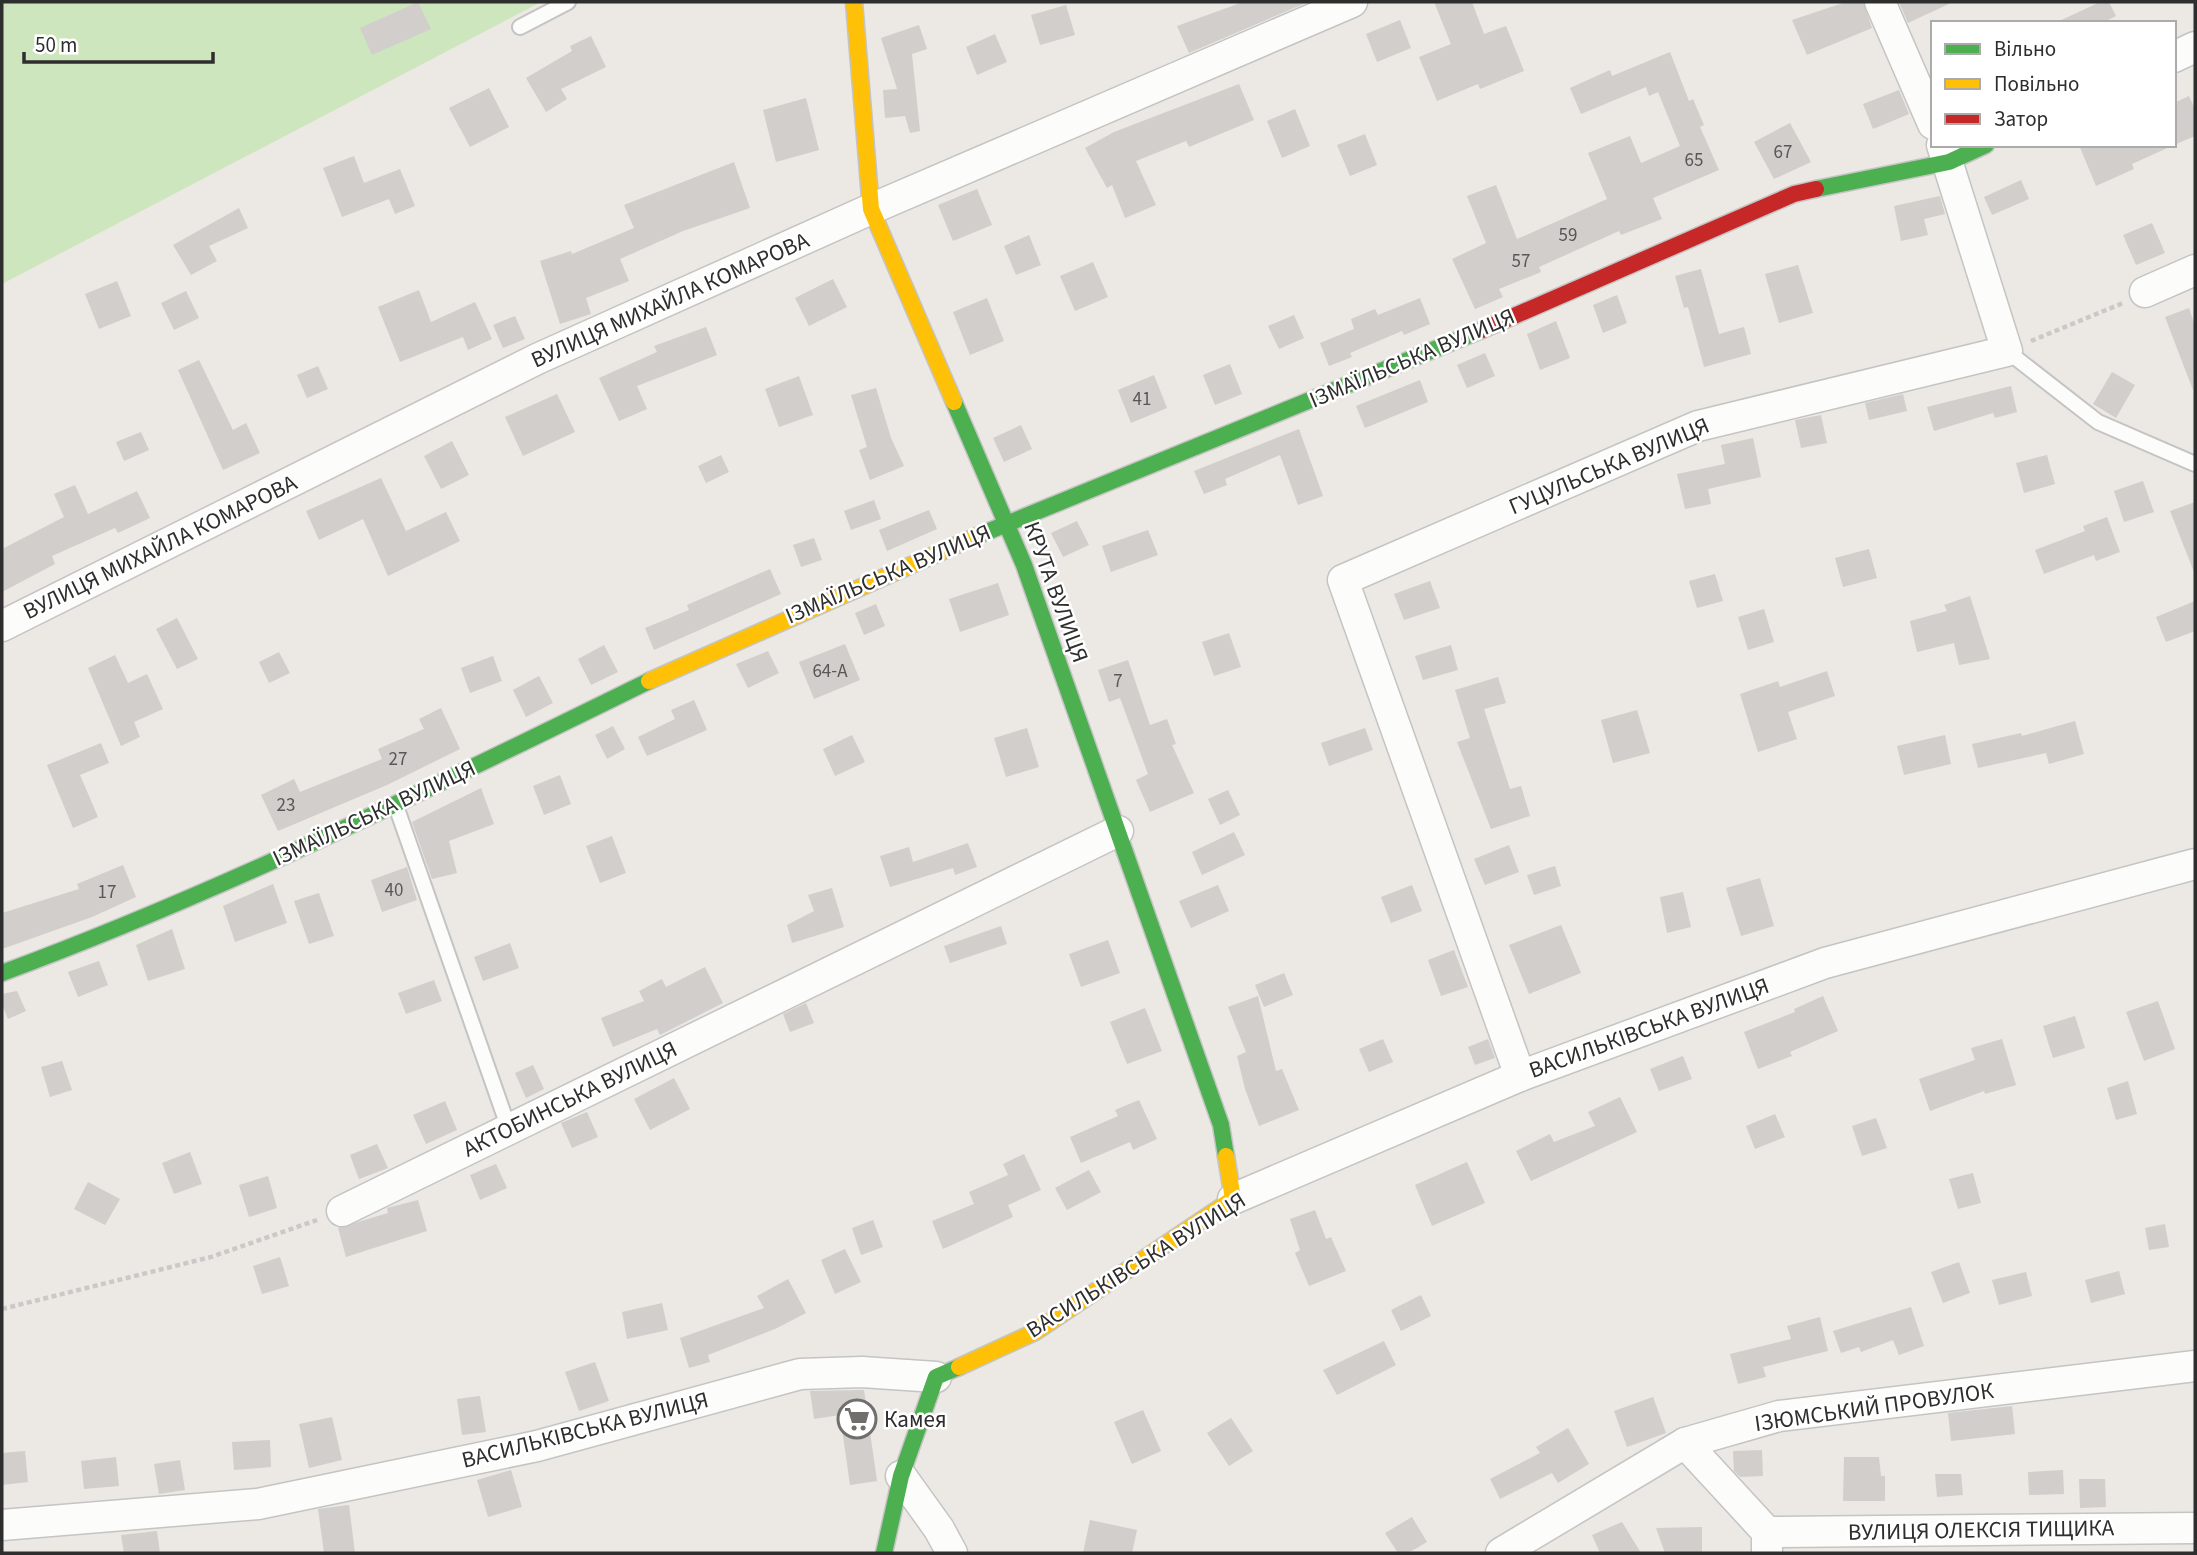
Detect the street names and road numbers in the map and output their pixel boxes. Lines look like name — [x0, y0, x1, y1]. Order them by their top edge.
street label: ВУЛИЦЯ МИХАЙЛА КОМАРОВА — [526, 223, 815, 376]
street label: ІЗМАЇЛЬСЬКА ВУЛИЦЯ — [1304, 300, 1520, 416]
street label: ГУЦУЛЬСЬКА ВУЛИЦЯ — [1504, 409, 1714, 523]
street label: ВУЛИЦЯ МИХАЙЛА КОМАРОВА — [17, 466, 303, 628]
street label: ІЗМАЇЛЬСЬКА ВУЛИЦЯ — [780, 516, 996, 632]
street label: КРУТА ВУЛИЦЯ — [1015, 517, 1097, 667]
street label: ІЗМАЇЛЬСЬКА ВУЛИЦЯ — [267, 751, 481, 875]
street label: ВАСИЛЬКІВСЬКА ВУЛИЦЯ — [1524, 969, 1774, 1087]
street label: АКТОБИНСЬКА ВУЛИЦЯ — [457, 1033, 683, 1165]
street label: ВАСИЛЬКІВСЬКА ВУЛИЦЯ — [1020, 1184, 1252, 1346]
street label: ІЗЮМСЬКИЙ ПРОВУЛОК — [1752, 1374, 1996, 1440]
street label: ВАСИЛЬКІВСЬКА ВУЛИЦЯ — [458, 1383, 712, 1477]
street label: ВУЛИЦЯ ОЛЕКСІЯ ТИЩИКА — [1847, 1511, 2115, 1549]

